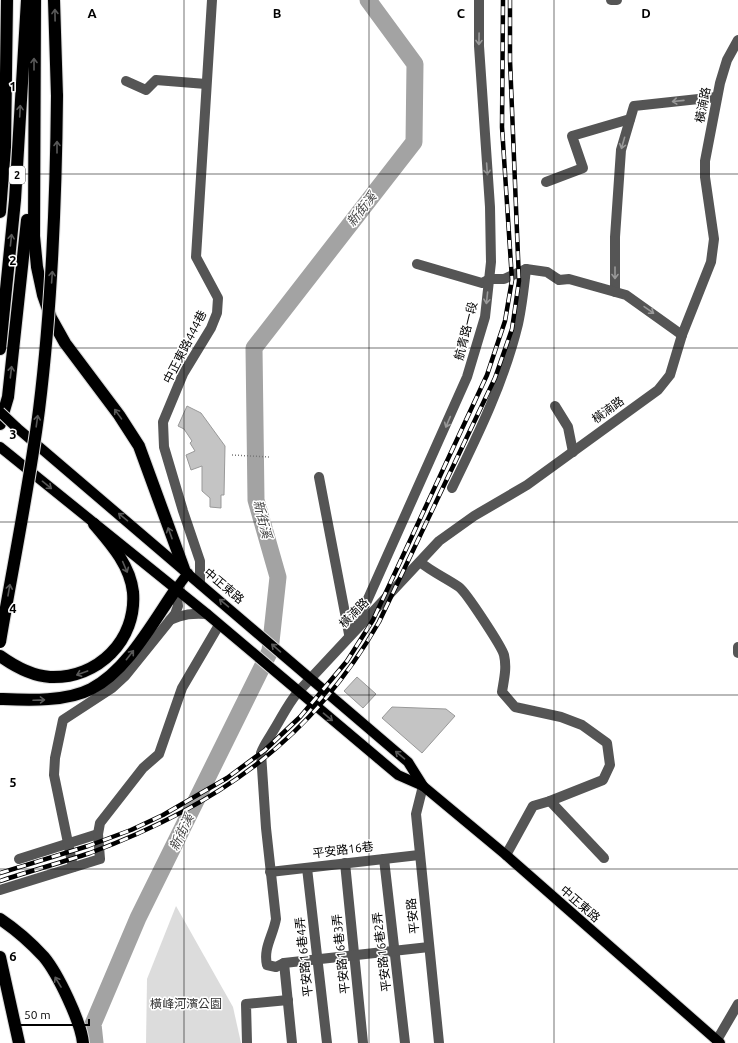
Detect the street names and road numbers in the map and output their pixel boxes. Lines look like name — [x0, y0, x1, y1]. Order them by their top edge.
street label: 橫湳路 — [693, 86, 712, 124]
road number: 2 — [9, 166, 25, 184]
street label: 航青路一段 — [452, 300, 479, 362]
street label: 中正東路444巷 — [161, 308, 209, 386]
street label: 橫湳路 — [589, 394, 626, 425]
street label: 中正東路 — [202, 565, 247, 606]
street label: 橫湳路 — [336, 595, 371, 630]
street label: 平安路16巷 — [312, 839, 374, 860]
street label: 中正東路 — [558, 883, 603, 924]
street label: 平安路 — [404, 897, 421, 935]
street label: 平安路16巷2弄 — [370, 911, 393, 993]
street label: 平安路16巷3弄 — [330, 913, 351, 995]
street label: 平安路16巷4弄 — [293, 916, 314, 998]

